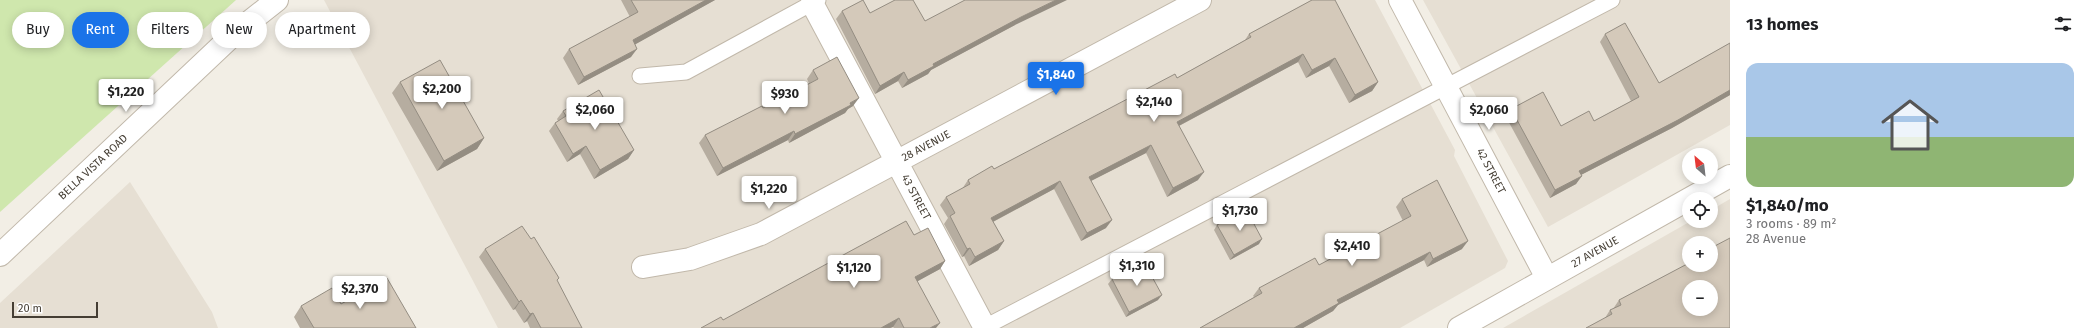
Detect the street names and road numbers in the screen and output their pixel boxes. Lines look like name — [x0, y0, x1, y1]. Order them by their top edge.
street label: 28 AVENUE — [899, 128, 953, 164]
street label: BELLA VISTA ROAD — [56, 132, 130, 202]
street label: 42 STREET — [1474, 146, 1509, 196]
street label: 43 STREET — [899, 172, 934, 222]
street label: 27 AVENUE — [1569, 234, 1621, 270]

